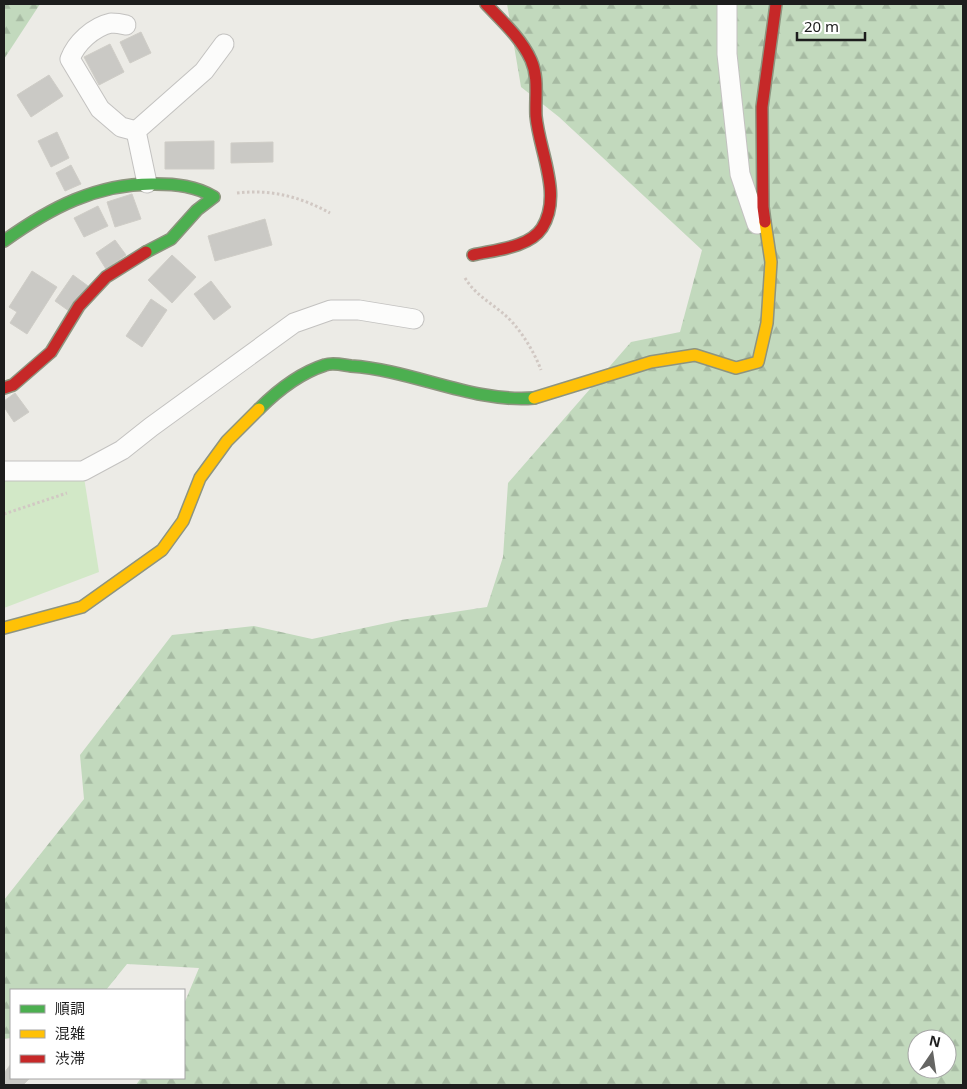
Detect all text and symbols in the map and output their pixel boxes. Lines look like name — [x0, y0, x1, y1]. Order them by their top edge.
scale bar — [797, 10, 864, 42]
text: 20 m — [804, 16, 839, 36]
legend — [10, 989, 185, 1079]
text: 順調 — [55, 998, 85, 1018]
text: 混雑 — [55, 1023, 85, 1043]
north arrow — [907, 1029, 957, 1079]
text: N — [927, 1030, 943, 1051]
text: 渋滞 — [55, 1048, 85, 1068]

